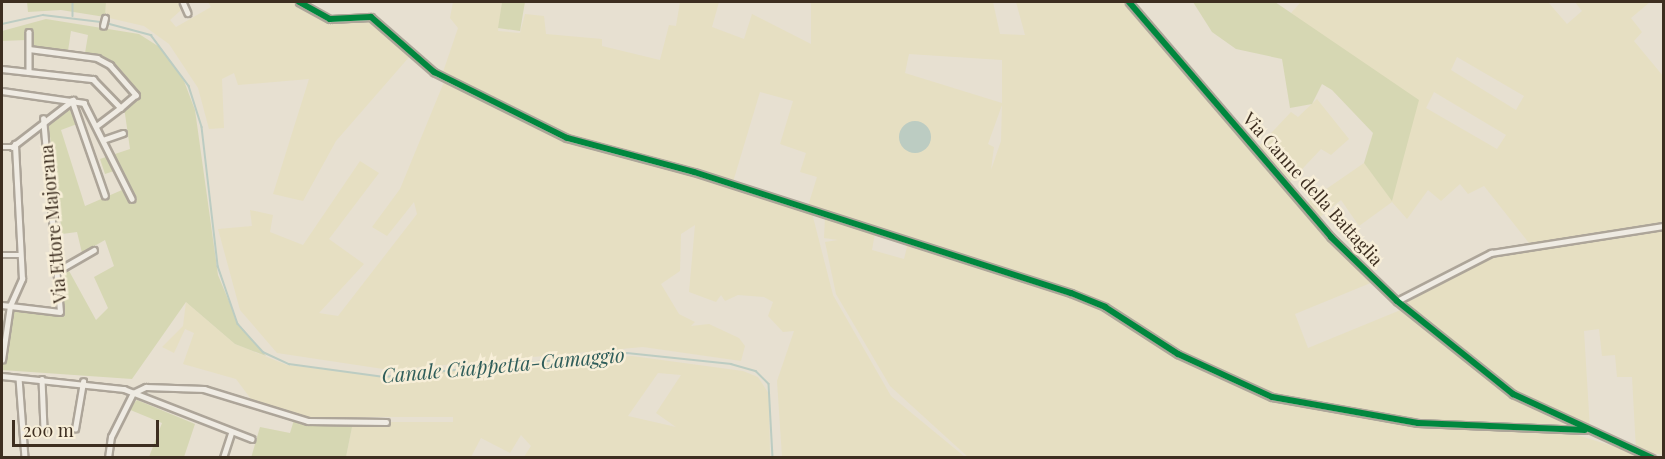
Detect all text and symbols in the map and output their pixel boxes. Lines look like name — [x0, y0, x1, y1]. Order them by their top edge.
street label: Via Canne della Battaglia — [1238, 108, 1388, 270]
street label: Via Ettore Majorana — [35, 144, 71, 304]
water label: Canale Ciappetta-Camaggio — [380, 341, 626, 387]
scale bar — [15, 408, 162, 446]
text: 200 m — [23, 418, 74, 442]

